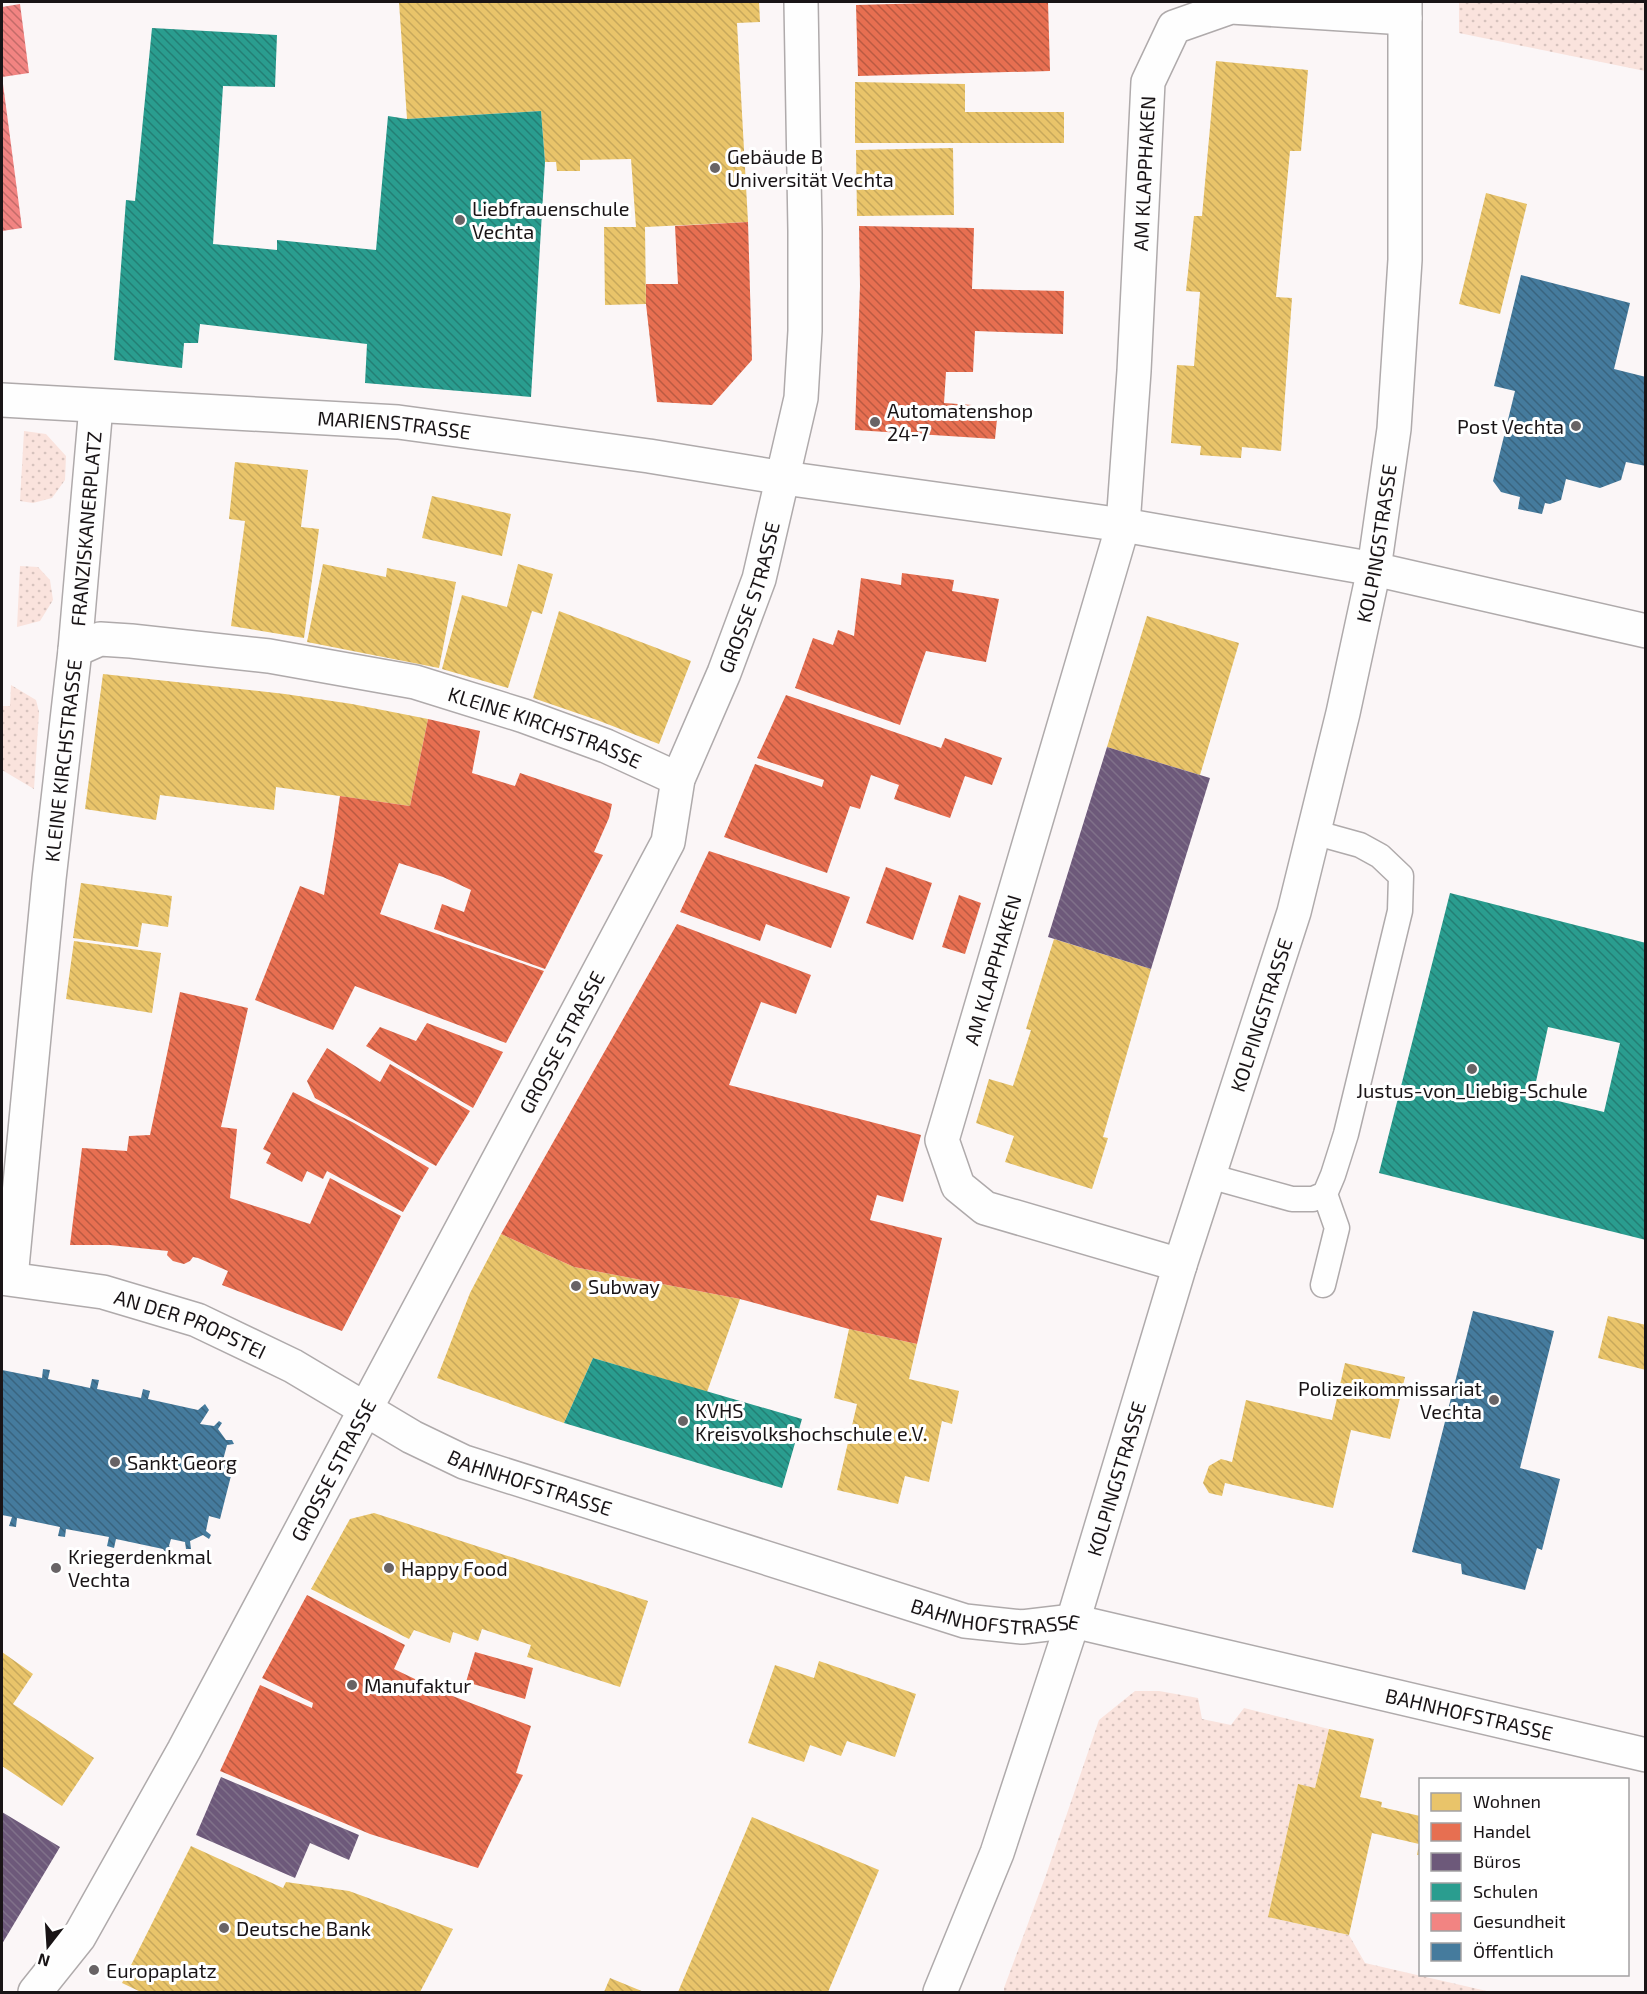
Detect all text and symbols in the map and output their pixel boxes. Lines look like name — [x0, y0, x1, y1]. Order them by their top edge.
street label: AM KLAPPHAKEN — [1128, 95, 1159, 252]
place label: Gebäude B Universität Vechta — [727, 144, 894, 191]
marker: Gebäude B Universität Vechta — [708, 161, 722, 175]
place label: Liebfrauenschule Vechta — [472, 196, 629, 243]
marker: Liebfrauenschule Vechta — [453, 213, 467, 227]
place label: Automatenshop 24-7 — [887, 398, 1033, 445]
street label: MARIENSTRASSE — [317, 406, 472, 444]
place label: Post Vechta — [1457, 414, 1564, 438]
marker: Automatenshop 24-7 — [868, 415, 882, 429]
marker: Post Vechta — [1569, 419, 1583, 433]
street label: FRANZISKANERPLATZ — [65, 430, 106, 627]
street label: KOLPINGSTRASSE — [1351, 463, 1401, 625]
street label: GROSSE STRASSE — [713, 519, 784, 676]
street label: KLEINE KIRCHSTRASSE — [39, 658, 86, 863]
street label: KLEINE KIRCHSTRASSE — [445, 681, 646, 773]
street label: AM KLAPPHAKEN — [959, 892, 1026, 1048]
street label: KOLPINGSTRASSE — [1225, 935, 1297, 1095]
street label: GROSSE STRASSE — [514, 967, 609, 1117]
marker: Justus-von_Liebig-Schule — [1465, 1062, 1479, 1076]
place label: Justus-von_Liebig-Schule — [1356, 1078, 1588, 1102]
place label: Subway — [588, 1274, 660, 1298]
marker: Subway — [569, 1279, 583, 1293]
street label: AN DER PROPSTEI — [112, 1284, 270, 1363]
place label: Polizeikommissariat Vechta — [1298, 1376, 1482, 1423]
marker: Polizeikommissariat Vechta — [1487, 1393, 1501, 1407]
street label: GROSSE STRASSE — [285, 1395, 381, 1545]
place label: KVHS Kreisvolkshochschule e.V. — [695, 1398, 927, 1445]
street label: KOLPINGSTRASSE — [1081, 1399, 1150, 1559]
marker: KVHS Kreisvolkshochschule e.V. — [676, 1414, 690, 1428]
street label: BAHNHOFSTRASSE — [444, 1444, 615, 1520]
place label: Sankt Georg — [127, 1450, 237, 1474]
marker: Sankt Georg — [108, 1455, 122, 1469]
place label: Kriegerdenkmal Vechta — [68, 1544, 212, 1591]
place label: Happy Food — [401, 1556, 508, 1580]
marker: Kriegerdenkmal Vechta — [49, 1561, 63, 1575]
marker: Happy Food — [382, 1561, 396, 1575]
street label: BAHNHOFSTRASSE — [908, 1593, 1082, 1639]
place label: Manufaktur — [364, 1673, 471, 1697]
marker: Manufaktur — [345, 1678, 359, 1692]
street label: BAHNHOFSTRASSE — [1383, 1682, 1555, 1745]
legend — [1419, 1778, 1629, 1976]
text: Wohnen — [1473, 1790, 1541, 1812]
text: Handel — [1473, 1820, 1531, 1842]
text: Büros — [1473, 1850, 1521, 1872]
text: Schulen — [1473, 1880, 1538, 1902]
text: Gesundheit — [1473, 1910, 1566, 1932]
north arrow — [18, 1916, 78, 1976]
place label: Deutsche Bank — [236, 1916, 371, 1940]
marker: Deutsche Bank — [217, 1921, 231, 1935]
text: Öffentlich — [1473, 1940, 1554, 1962]
text: N — [35, 1950, 52, 1972]
place label: Europaplatz — [106, 1958, 217, 1982]
marker: Europaplatz — [87, 1963, 101, 1977]

